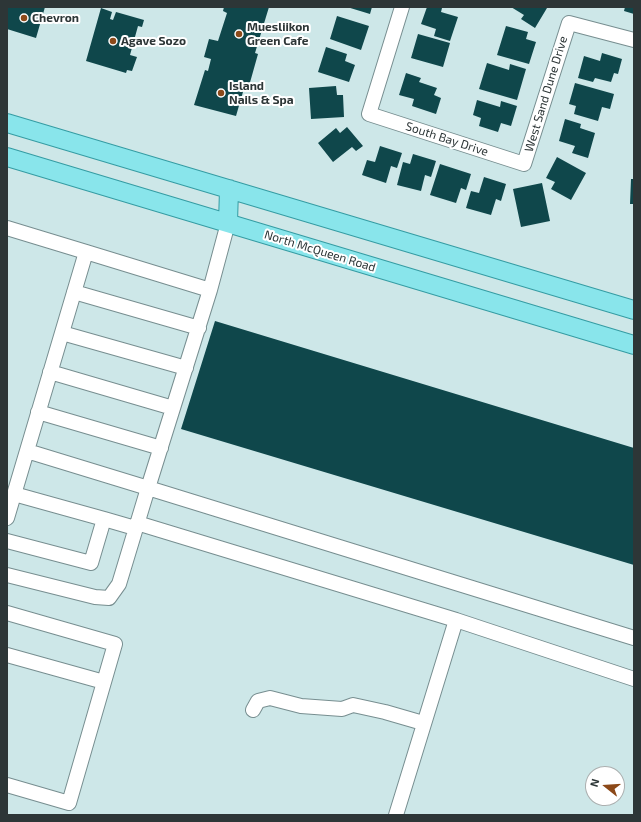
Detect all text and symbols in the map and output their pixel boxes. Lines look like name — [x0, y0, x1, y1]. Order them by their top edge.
place label: Chevron — [32, 11, 79, 25]
marker: Chevron — [19, 13, 29, 23]
place label: Muesliikon Green Cafe — [247, 20, 310, 48]
marker: Muesliikon Green Cafe — [234, 29, 244, 39]
place label: Agave Sozo — [121, 34, 186, 48]
street label: West Sand Dune Drive — [522, 34, 570, 154]
marker: Agave Sozo — [108, 36, 118, 46]
place label: Island Nails & Spa — [229, 79, 294, 107]
marker: Island Nails & Spa — [216, 88, 226, 98]
street label: South Bay Drive — [404, 119, 490, 159]
street label: North McQueen Road — [263, 227, 377, 275]
north arrow — [585, 766, 625, 806]
text: N — [587, 777, 601, 788]

